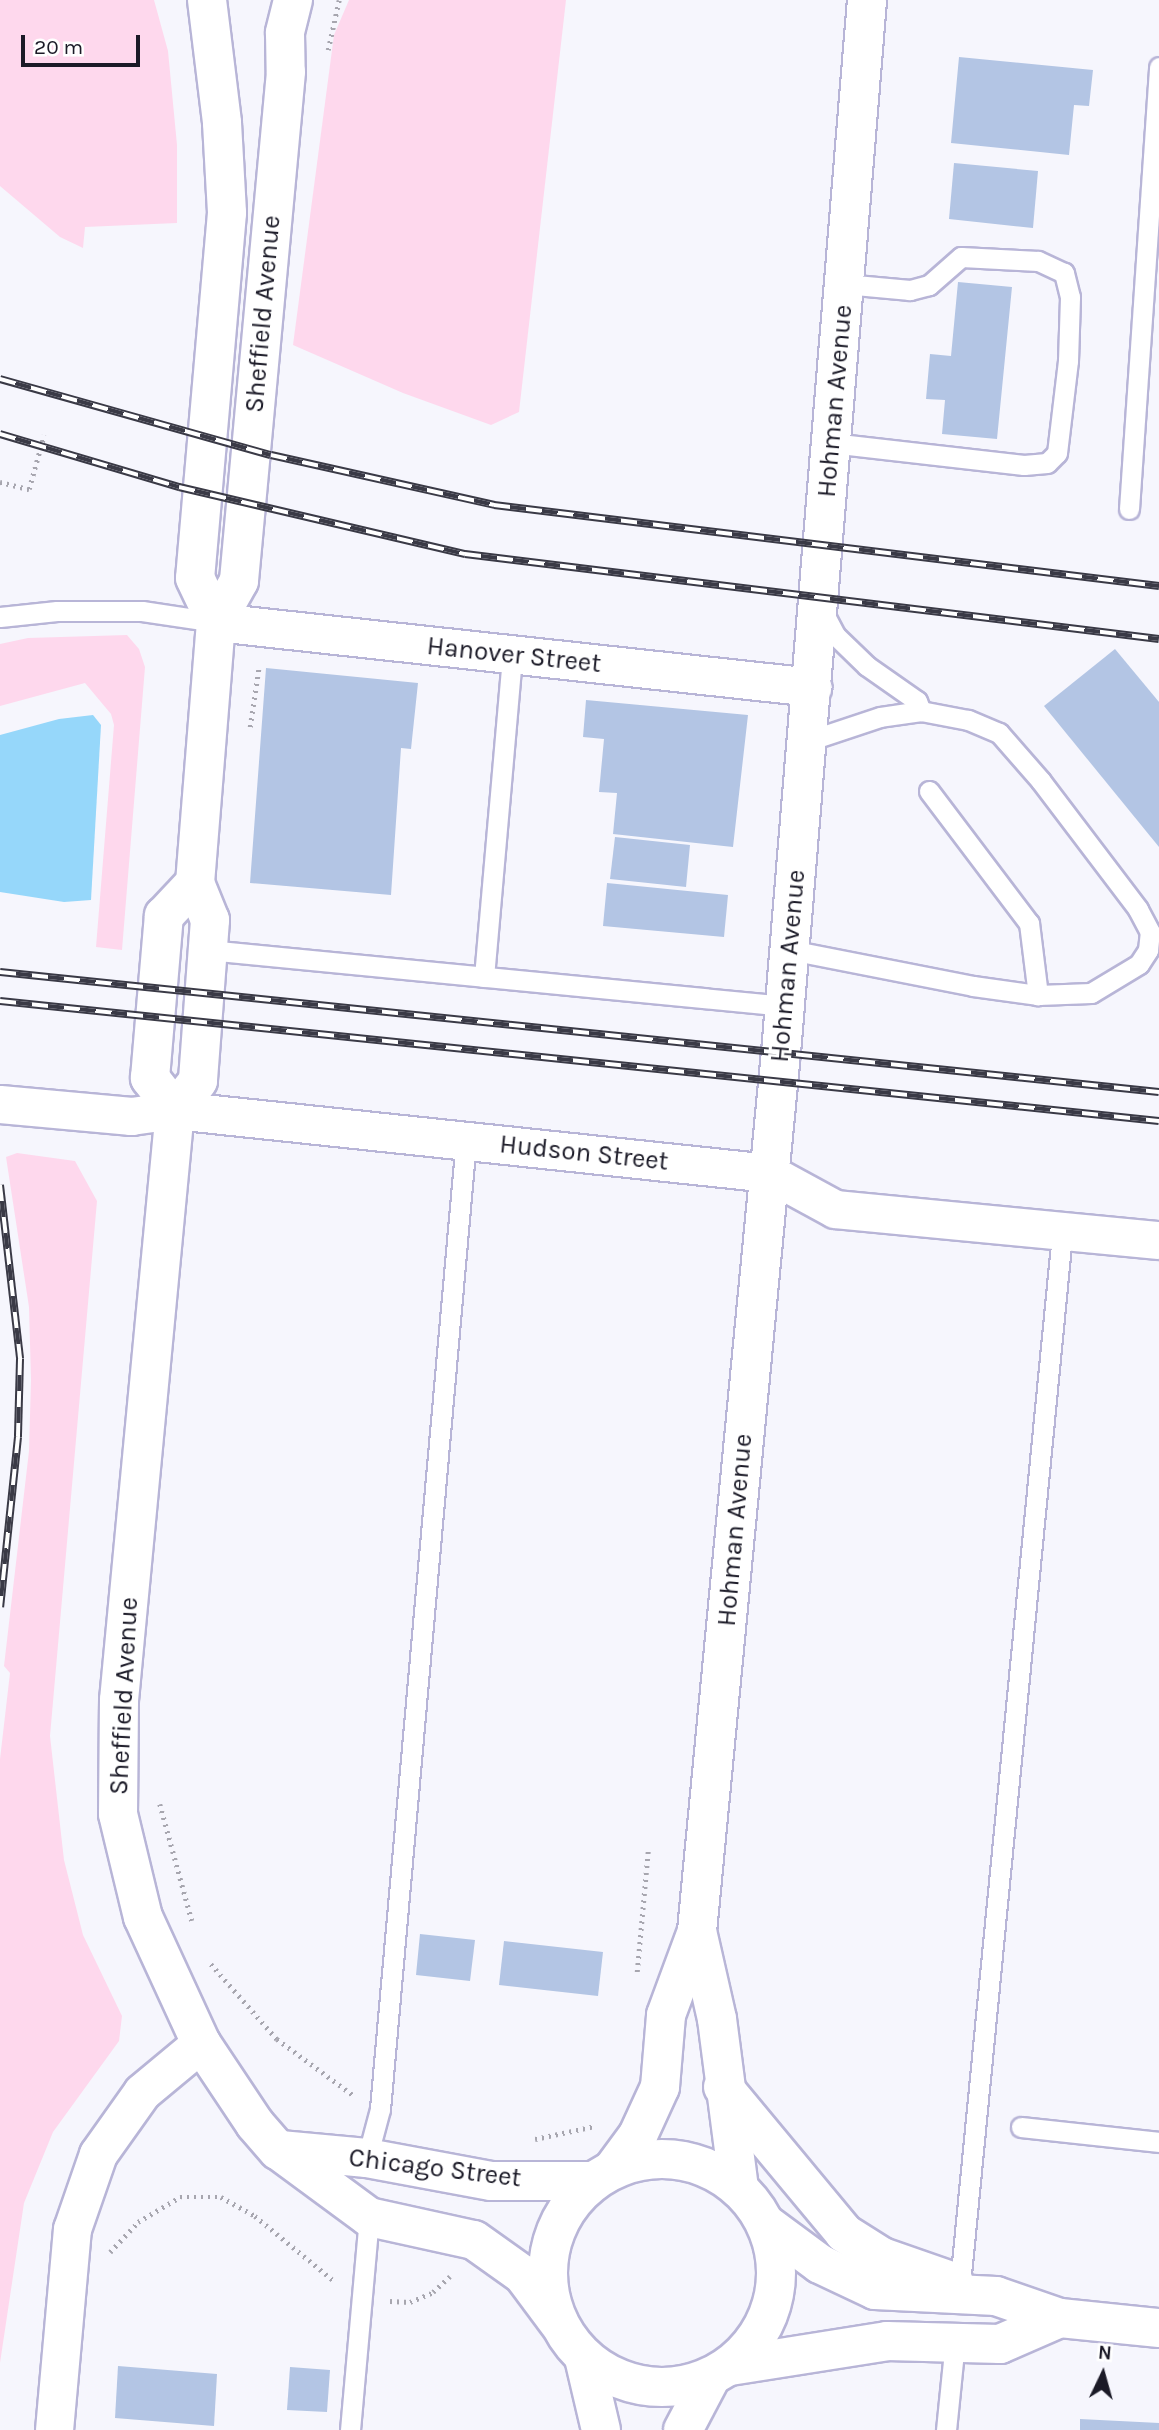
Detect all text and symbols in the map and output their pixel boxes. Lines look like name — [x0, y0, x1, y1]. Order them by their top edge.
scale bar — [24, 21, 144, 65]
text: 20 m — [34, 35, 83, 59]
street label: Sheffield Avenue — [239, 214, 287, 414]
street label: Hohman Avenue — [811, 303, 859, 499]
street label: Hanover Street — [425, 630, 603, 680]
street label: Hohman Avenue — [764, 868, 812, 1064]
street label: Hudson Street — [498, 1129, 670, 1177]
street label: Hohman Avenue — [711, 1432, 759, 1628]
street label: Sheffield Avenue — [103, 1596, 145, 1796]
street label: Chicago Street — [347, 2142, 523, 2194]
north arrow — [1068, 2339, 1138, 2409]
text: N — [1097, 2342, 1113, 2365]

